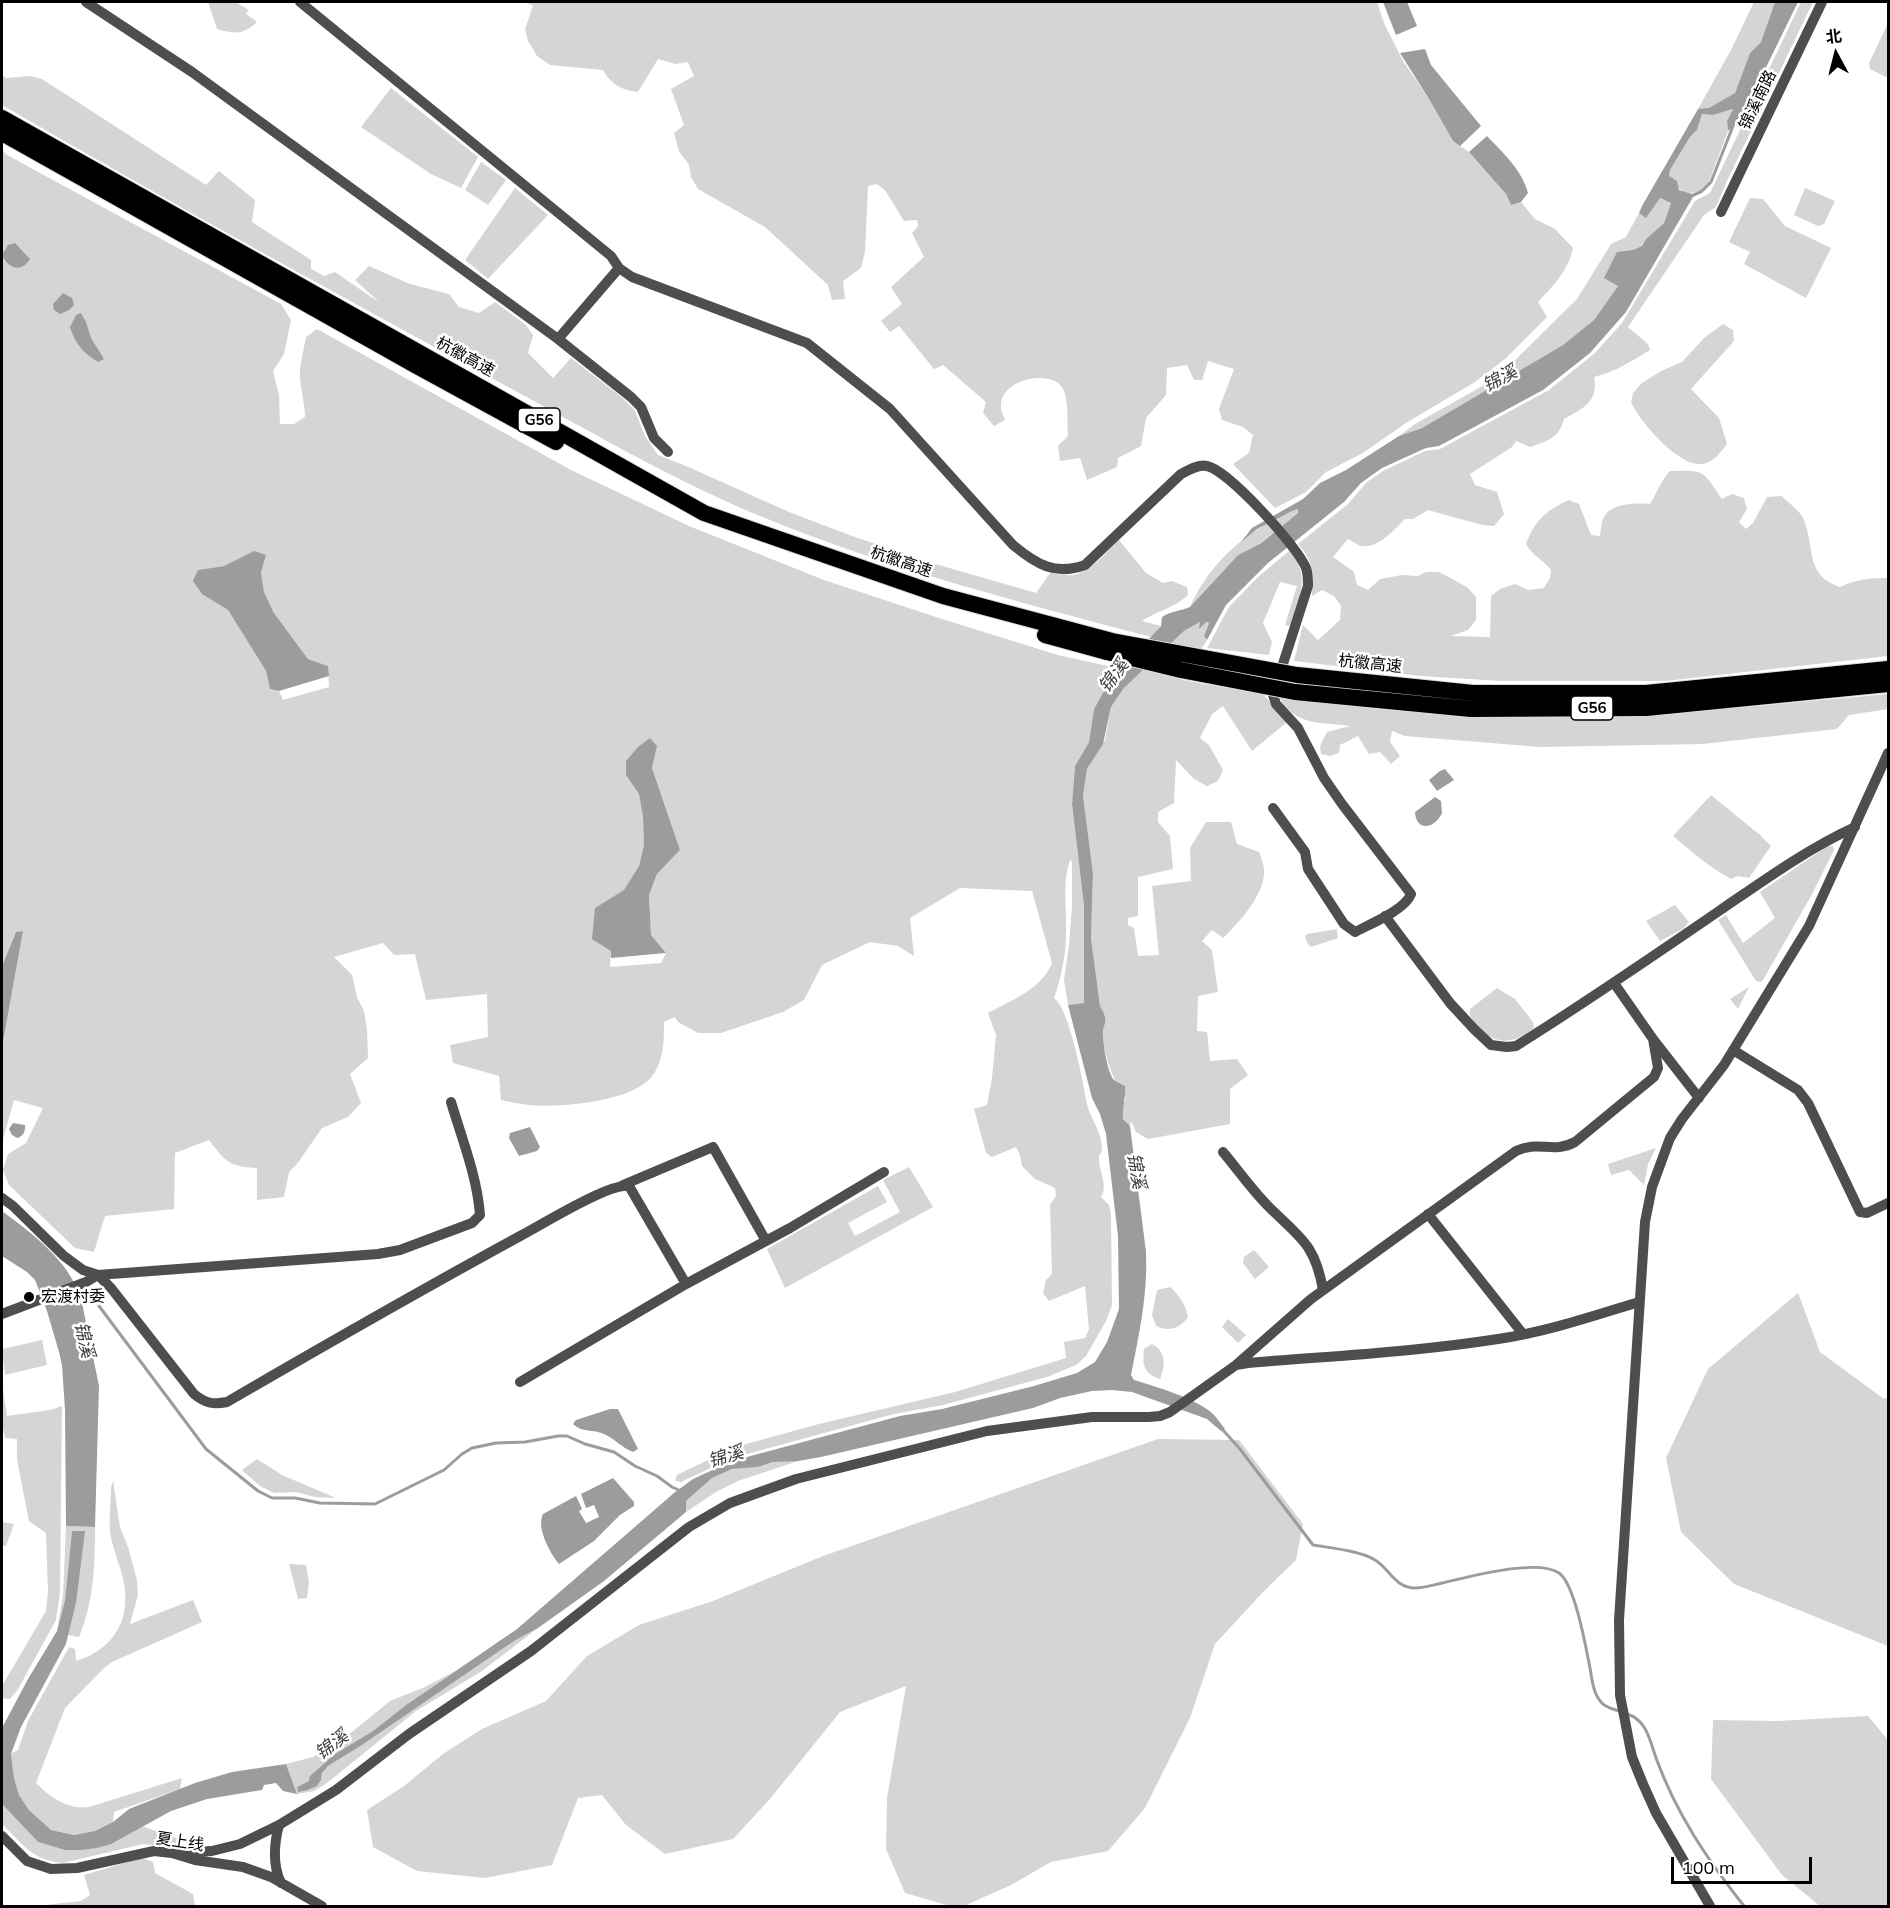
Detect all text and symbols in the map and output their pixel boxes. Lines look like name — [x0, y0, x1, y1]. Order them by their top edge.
north arrow — [1806, 24, 1866, 84]
text: 北 — [1825, 25, 1843, 47]
street label: 锦溪南路 — [1735, 67, 1781, 133]
street label: 杭徽高速 — [432, 333, 498, 381]
water label: 锦溪 — [1479, 361, 1521, 397]
road number: G56 — [518, 408, 560, 432]
street label: 杭徽高速 — [868, 543, 934, 581]
street label: 杭徽高速 — [1337, 651, 1403, 677]
water label: 锦溪 — [1095, 655, 1133, 697]
road number: G56 — [1571, 696, 1613, 720]
water label: 锦溪 — [1122, 1151, 1150, 1191]
place label: 宏渡村委 — [41, 1287, 105, 1307]
marker: 宏渡村委 — [22, 1290, 36, 1304]
water label: 锦溪 — [69, 1320, 99, 1360]
water label: 锦溪 — [706, 1441, 746, 1473]
water label: 锦溪 — [311, 1726, 353, 1764]
street label: 夏上线 — [155, 1829, 205, 1855]
scale bar — [1674, 1845, 1815, 1883]
text: 100 m — [1682, 1856, 1735, 1879]

